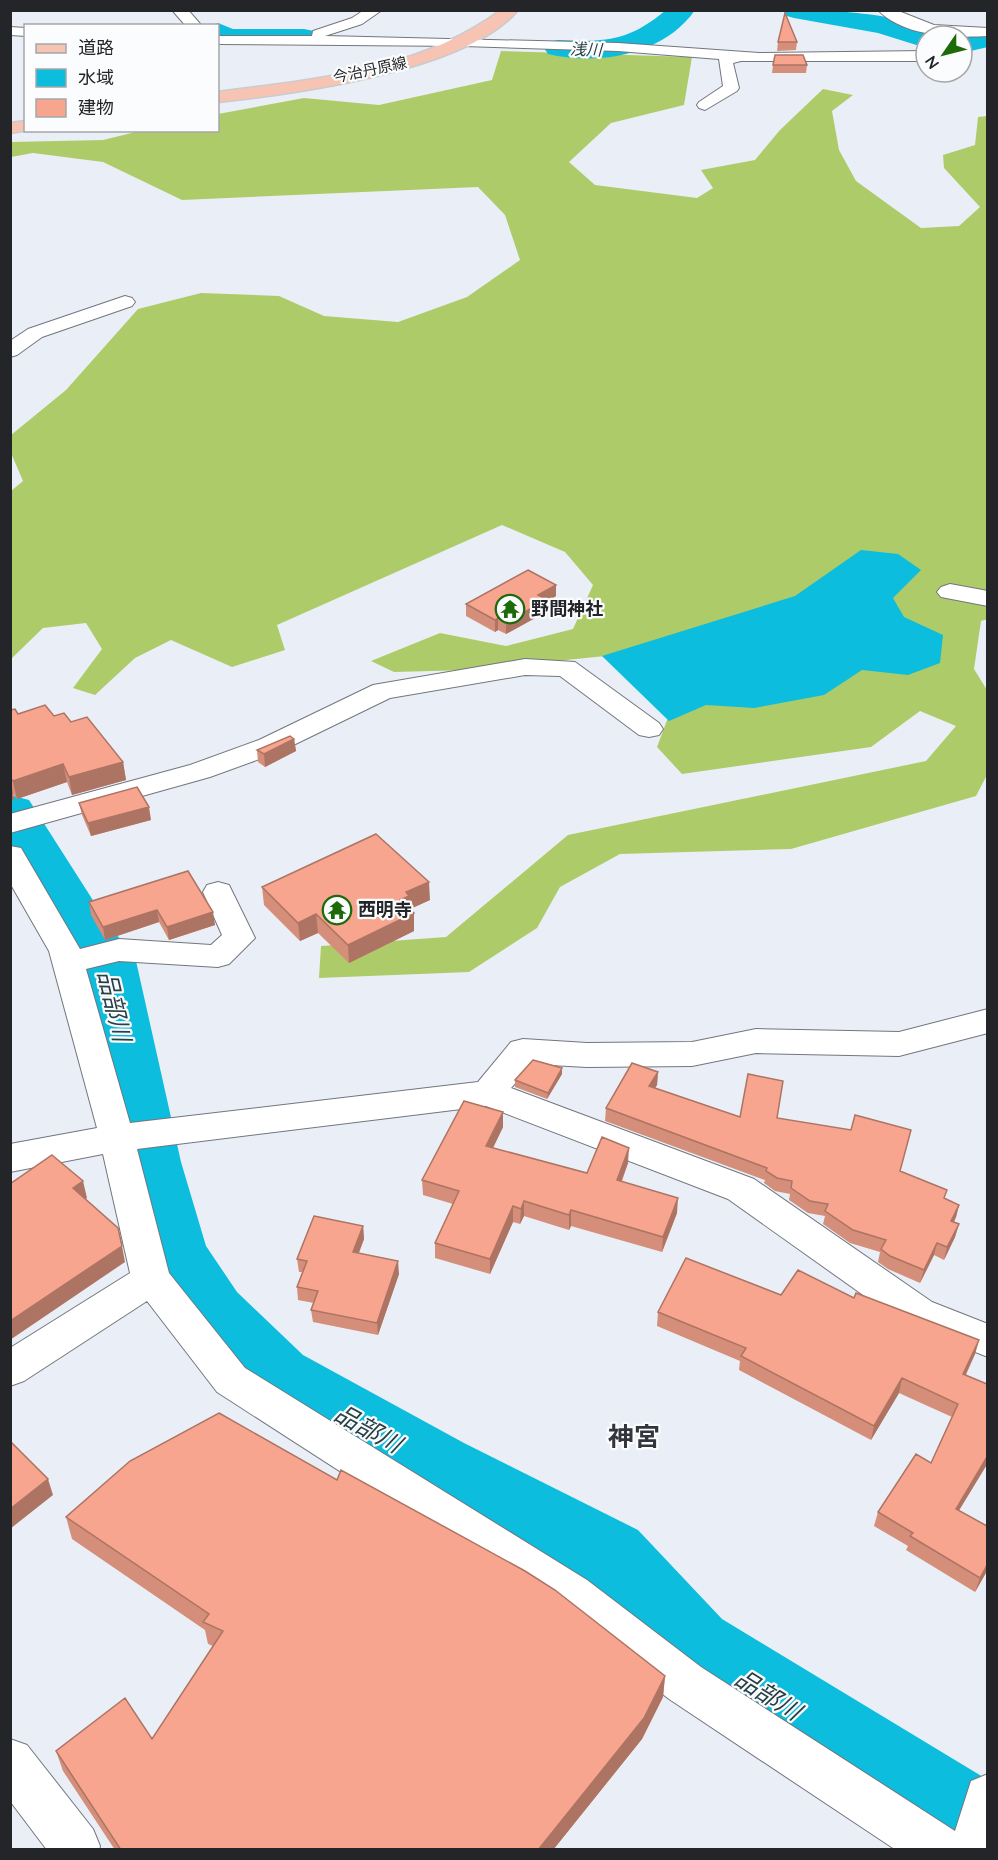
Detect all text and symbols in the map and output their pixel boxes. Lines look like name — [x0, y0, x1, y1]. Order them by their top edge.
legend — [24, 24, 219, 132]
north arrow — [914, 24, 974, 84]
text: 道路 — [78, 36, 114, 59]
water label: 浅川 — [570, 38, 604, 60]
street label: 今治丹原線 — [331, 52, 409, 87]
text: N — [920, 52, 943, 73]
text: 水域 — [78, 66, 114, 89]
text: 建物 — [78, 96, 114, 119]
temple icon: 野間神社 — [494, 593, 526, 625]
place label: 野間神社 — [531, 597, 603, 620]
temple icon: 西明寺 — [321, 894, 353, 926]
place label: 西明寺 — [358, 898, 412, 921]
water label: 品部川 — [92, 967, 138, 1047]
water label: 品部川 — [330, 1398, 410, 1460]
district label: 神宮 — [608, 1420, 660, 1453]
water label: 品部川 — [730, 1662, 810, 1728]

